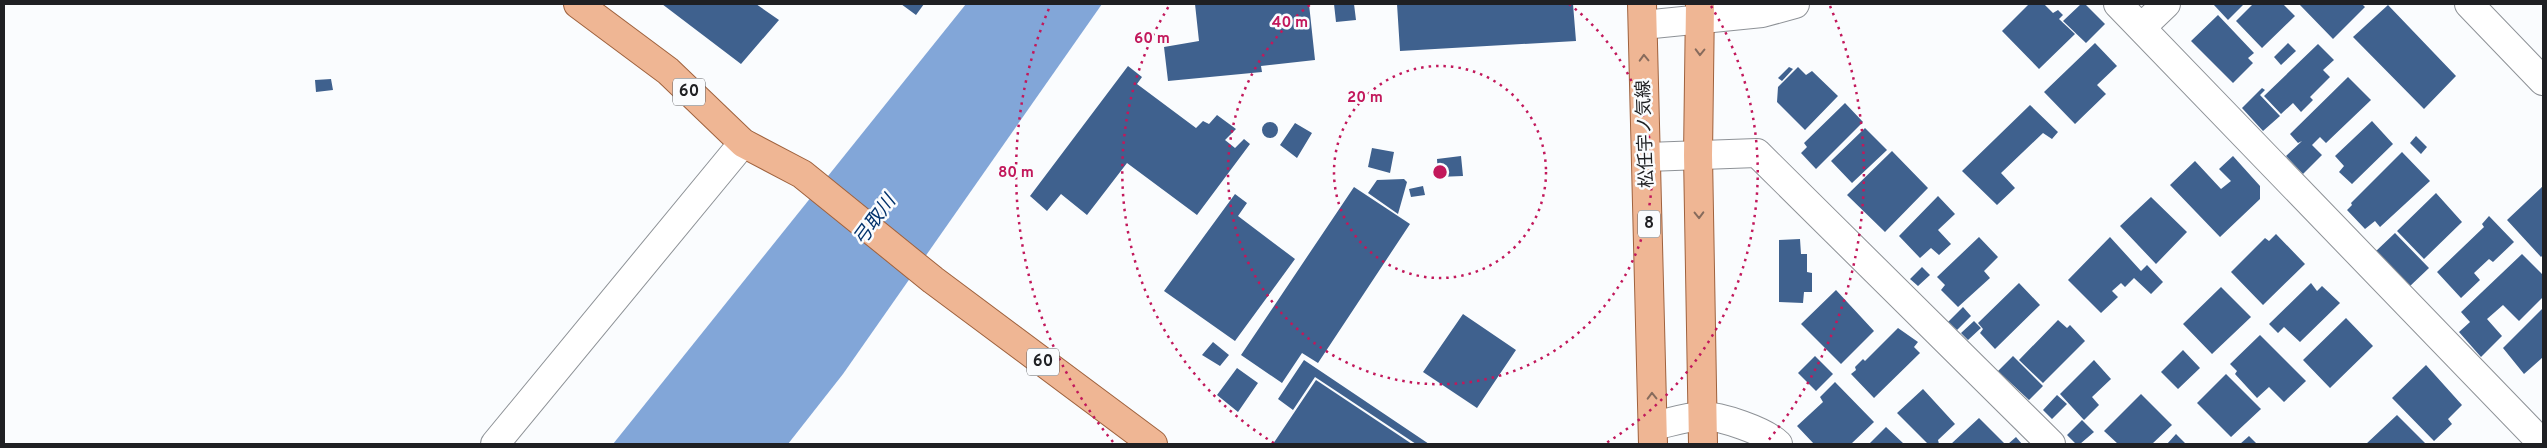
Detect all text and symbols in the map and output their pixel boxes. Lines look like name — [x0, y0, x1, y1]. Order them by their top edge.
text: 40 m — [1272, 14, 1308, 33]
text: 60 m — [1134, 30, 1170, 49]
one-way arrow — [1695, 49, 1706, 57]
one-way arrow — [1639, 54, 1650, 62]
road number: 60 — [673, 78, 705, 105]
street label: 松任宇ノ気線 — [1633, 80, 1659, 188]
text: 20 m — [1347, 89, 1383, 108]
centre of rings — [1431, 163, 1449, 181]
text: 80 m — [998, 164, 1034, 183]
water label: 弓取川 — [849, 189, 903, 251]
road number: 8 — [1638, 210, 1660, 238]
one-way arrow — [1694, 211, 1705, 219]
road number: 60 — [1027, 348, 1059, 376]
one-way arrow — [1647, 391, 1657, 399]

